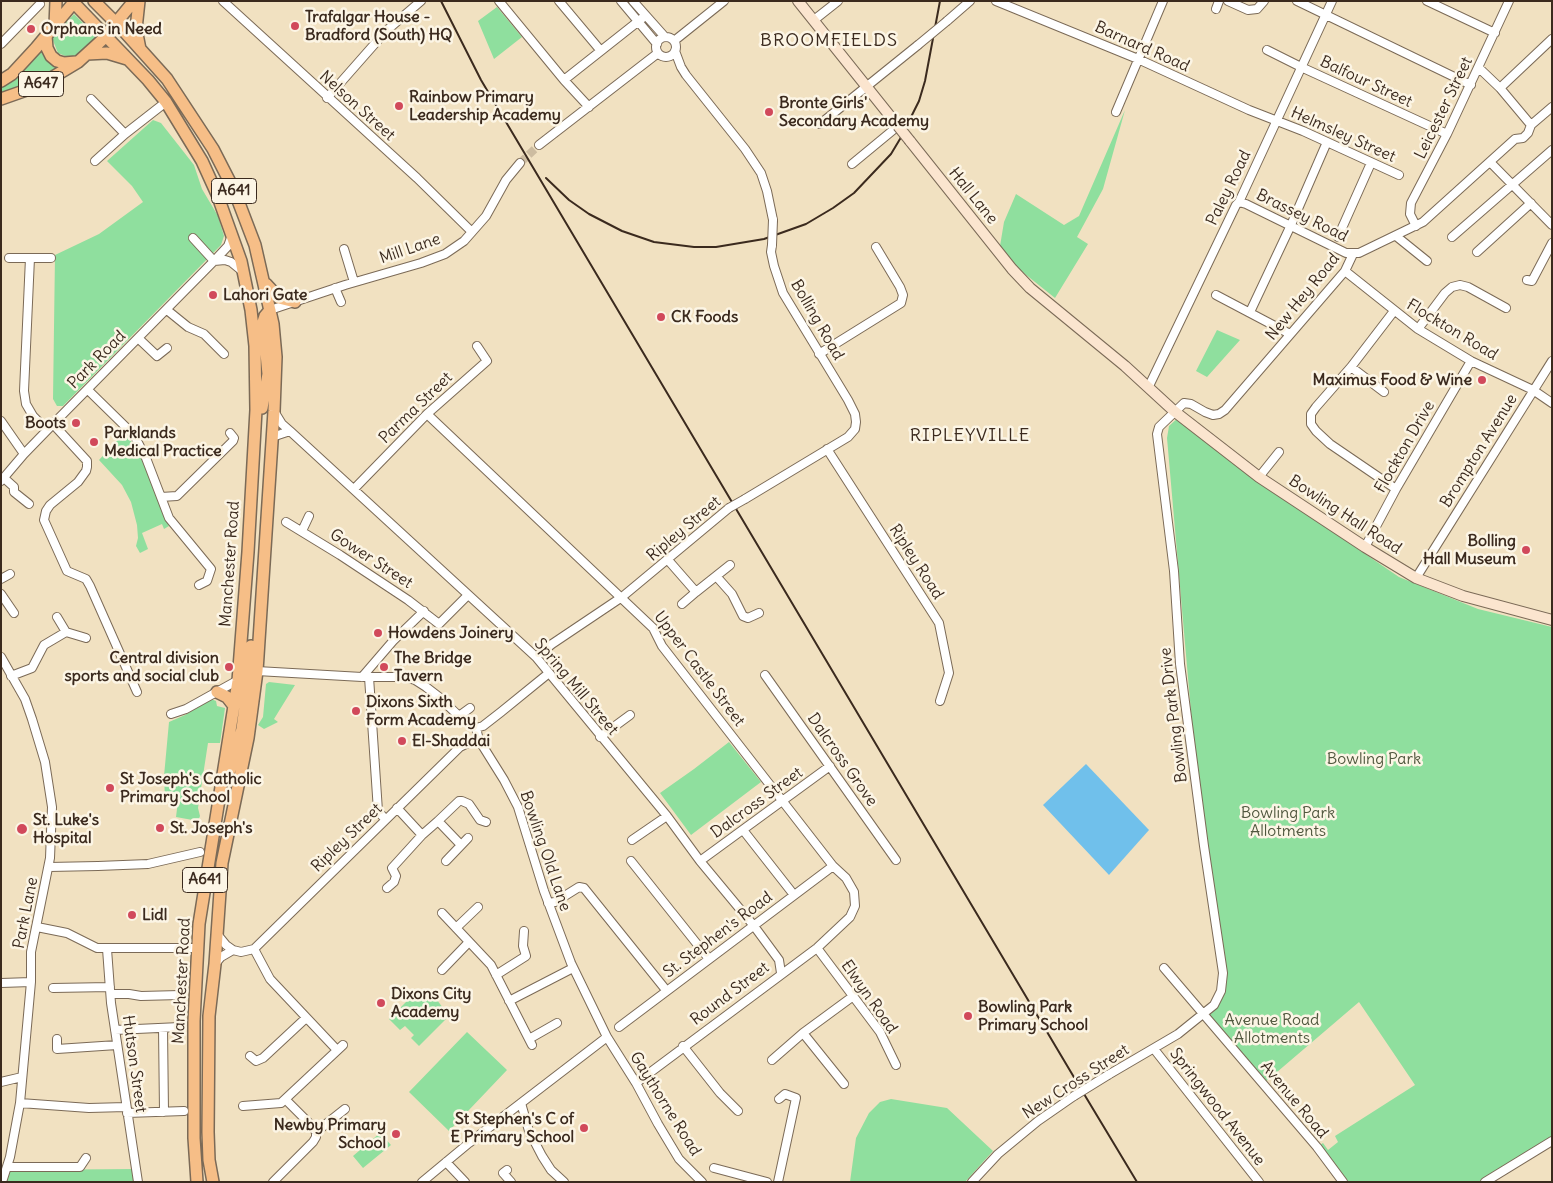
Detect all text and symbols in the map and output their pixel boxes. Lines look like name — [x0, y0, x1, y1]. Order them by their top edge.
place label: Trafalgar House - Bradford (South) HQ — [305, 7, 452, 45]
street label: Barnard Road — [1092, 18, 1192, 76]
place label: Orphans in Need — [41, 19, 162, 39]
marker: Trafalgar House - Bradford (South) HQ — [289, 20, 301, 32]
marker: Orphans in Need — [25, 23, 37, 35]
district label: BROOMFIELDS — [759, 30, 899, 52]
street label: Balfour Street — [1317, 52, 1415, 112]
street label: Leicester Street — [1411, 54, 1477, 162]
street label: Nelson Street — [315, 67, 399, 145]
road number: A647 — [18, 72, 64, 96]
place label: Rainbow Primary Leadership Academy — [409, 87, 561, 125]
place label: Bronte Girls' Secondary Academy — [779, 93, 929, 131]
marker: Rainbow Primary Leadership Academy — [393, 100, 405, 112]
street label: Helmsley Street — [1288, 103, 1398, 167]
marker: Bronte Girls' Secondary Academy — [763, 106, 775, 118]
street label: Paley Road — [1203, 147, 1255, 229]
street label: Hall Lane — [944, 164, 1002, 228]
road number: A641 — [212, 178, 256, 204]
street label: Brassey Road — [1253, 186, 1351, 246]
street label: Mill Lane — [377, 230, 443, 268]
street label: New Hey Road — [1262, 250, 1344, 344]
street label: Bolling Road — [786, 276, 848, 364]
place label: Lahori Gate — [223, 285, 307, 305]
marker: Lahori Gate — [207, 289, 219, 301]
street label: Flockton Road — [1403, 295, 1501, 365]
place label: CK Foods — [671, 307, 738, 327]
marker: CK Foods — [655, 311, 667, 323]
street label: Park Road — [64, 327, 130, 393]
street label: Parma Street — [375, 368, 457, 448]
place label: Maximus Food & Wine — [1313, 370, 1472, 390]
marker: Maximus Food & Wine — [1476, 374, 1488, 386]
street label: Brompton Avenue — [1436, 391, 1522, 511]
street label: Flockton Drive — [1371, 397, 1439, 497]
place label: Boots — [25, 413, 66, 433]
marker: Boots — [70, 417, 82, 429]
place label: Parklands Medical Practice — [104, 423, 222, 461]
district label: RIPLEYVILLE — [908, 425, 1032, 447]
marker: Parklands Medical Practice — [88, 436, 100, 448]
street label: Bowling Hall Road — [1285, 471, 1405, 559]
street label: Ripley Street — [643, 492, 725, 566]
street label: Manchester Road — [216, 500, 244, 628]
street label: Ripley Road — [885, 521, 947, 603]
street label: Gower Street — [326, 525, 416, 593]
place label: Bolling Hall Museum — [1423, 531, 1516, 569]
marker: Bolling Hall Museum — [1520, 544, 1532, 556]
street label: Upper Castle Street — [650, 608, 748, 730]
place label: Howdens Joinery — [388, 623, 514, 643]
marker: Howdens Joinery — [372, 627, 384, 639]
street label: Spring Mill Street — [530, 635, 622, 739]
street label: Bowling Park Drive — [1156, 646, 1192, 784]
place label: Central division sports and social club — [65, 648, 219, 686]
place label: The Bridge Tavern — [394, 648, 472, 686]
marker: Central division sports and social club — [223, 661, 235, 673]
marker: The Bridge Tavern — [378, 661, 390, 673]
place label: Dixons Sixth Form Academy — [366, 692, 476, 730]
marker: Dixons Sixth Form Academy — [350, 705, 362, 717]
street label: Dalcross Grove — [803, 710, 881, 810]
place label: El-Shaddai — [412, 731, 490, 751]
marker: El-Shaddai — [396, 735, 408, 747]
park label: Bowling Park — [1327, 749, 1421, 769]
street label: Dalcross Street — [707, 763, 807, 843]
place label: St Joseph's Catholic Primary School — [120, 769, 262, 807]
marker: St Joseph's Catholic Primary School — [104, 782, 116, 794]
street label: Bowling Old Lane — [515, 788, 575, 914]
street label: Ripley Street — [308, 800, 386, 876]
park label: Bowling Park Allotments — [1241, 803, 1335, 841]
place label: St. Luke's Hospital — [33, 810, 99, 848]
place label: St. Joseph's — [170, 818, 253, 838]
marker: St. Luke's Hospital — [15, 822, 29, 836]
marker: St. Joseph's — [154, 822, 166, 834]
road number: A641 — [182, 868, 228, 892]
street label: Park Lane — [10, 876, 42, 950]
street label: St. Stephen's Road — [660, 888, 776, 982]
place label: Lidl — [142, 905, 167, 925]
marker: Lidl — [126, 909, 138, 921]
street label: Manchester Road — [169, 917, 195, 1045]
street label: Elwyn Road — [837, 957, 901, 1037]
street label: Round Street — [687, 958, 773, 1030]
place label: Dixons City Academy — [391, 984, 471, 1022]
marker: Dixons City Academy — [375, 997, 387, 1009]
place label: Bowling Park Primary School — [978, 997, 1088, 1035]
marker: Bowling Park Primary School — [962, 1010, 974, 1022]
park label: Avenue Road Allotments — [1225, 1010, 1319, 1048]
street label: Hutson Street — [118, 1014, 150, 1114]
street label: New Cross Street — [1019, 1041, 1133, 1123]
street label: Springwood Avenue — [1165, 1044, 1269, 1170]
street label: Gaythorne Road — [625, 1048, 705, 1160]
street label: Avenue Road — [1256, 1057, 1332, 1143]
place label: St Stephen's C of E Primary School — [451, 1109, 574, 1147]
place label: Newby Primary School — [274, 1115, 386, 1153]
marker: St Stephen's C of E Primary School — [578, 1122, 590, 1134]
marker: Newby Primary School — [390, 1128, 402, 1140]

